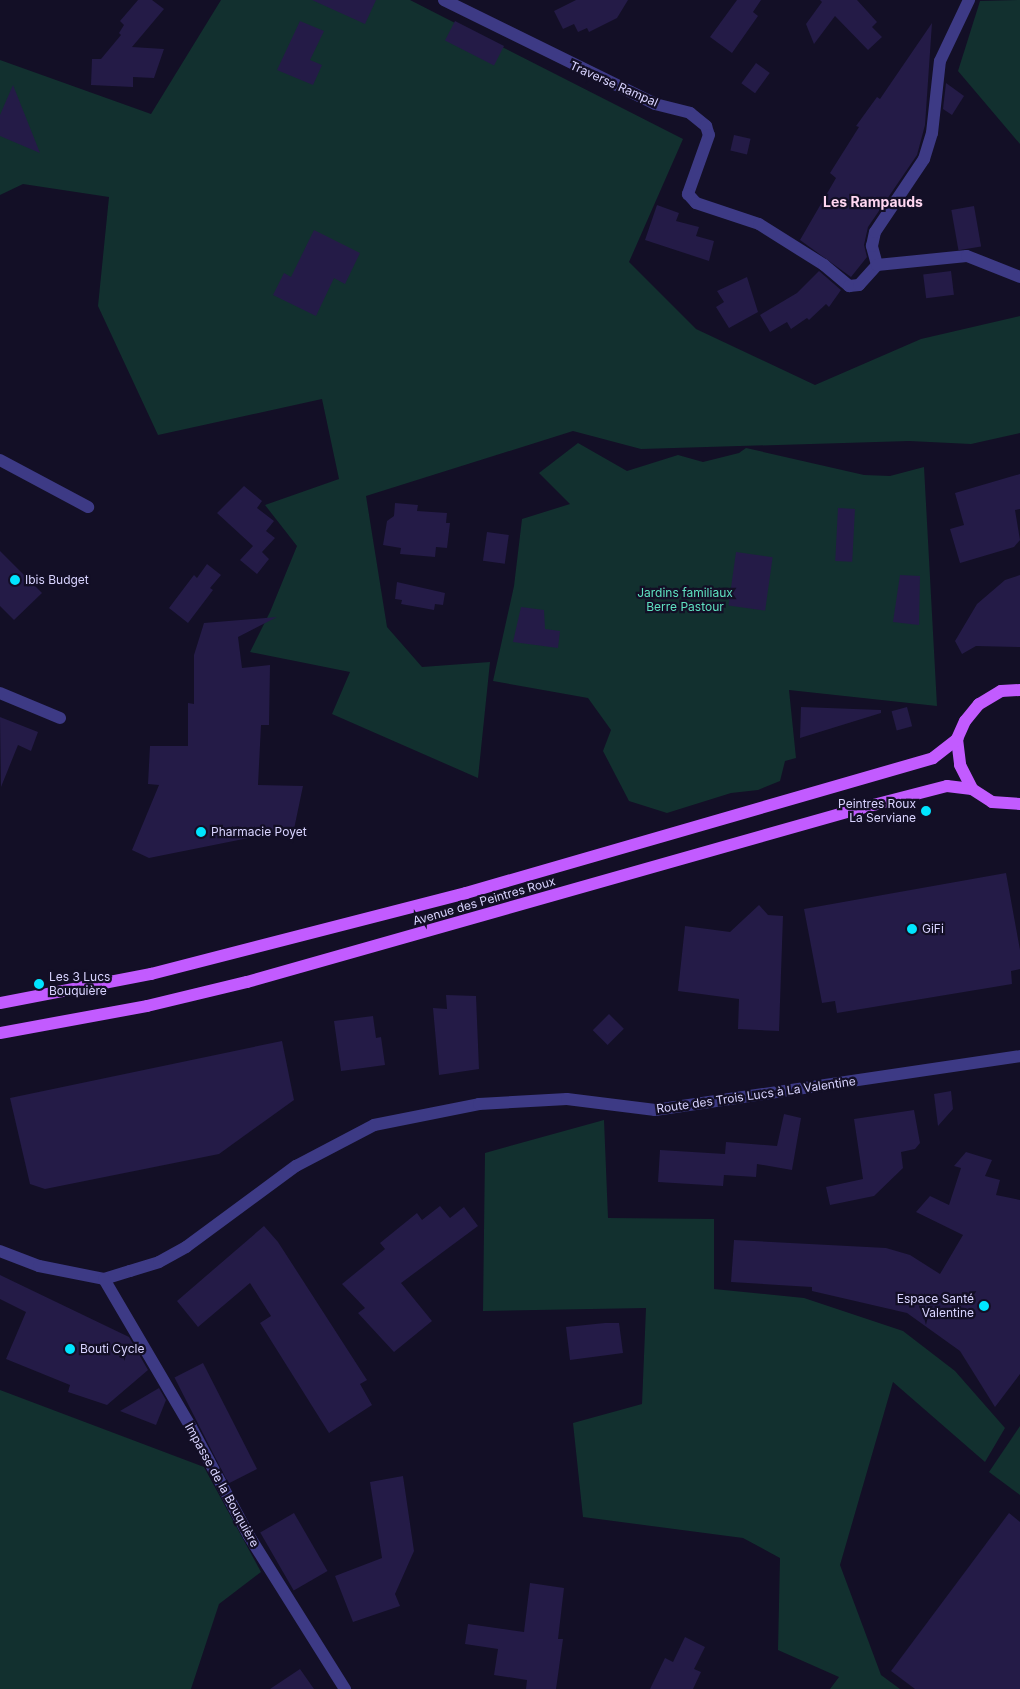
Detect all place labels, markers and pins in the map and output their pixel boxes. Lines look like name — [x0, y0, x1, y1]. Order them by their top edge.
place label: Ibis Budget — [25, 573, 89, 587]
marker: Ibis Budget — [9, 574, 21, 586]
place label: Peintres Roux La Serviane — [838, 797, 916, 825]
marker: Peintres Roux La Serviane — [920, 805, 932, 817]
place label: Pharmacie Poyet — [211, 825, 307, 839]
marker: Pharmacie Poyet — [195, 826, 207, 838]
place label: GiFi — [922, 922, 944, 936]
marker: GiFi — [906, 923, 918, 935]
place label: Les 3 Lucs Bouquière — [49, 970, 110, 998]
marker: Les 3 Lucs Bouquière — [33, 978, 45, 990]
place label: Espace Santé Valentine — [897, 1292, 974, 1320]
marker: Espace Santé Valentine — [978, 1300, 990, 1312]
place label: Bouti Cycle — [80, 1342, 144, 1356]
marker: Bouti Cycle — [64, 1343, 76, 1355]

